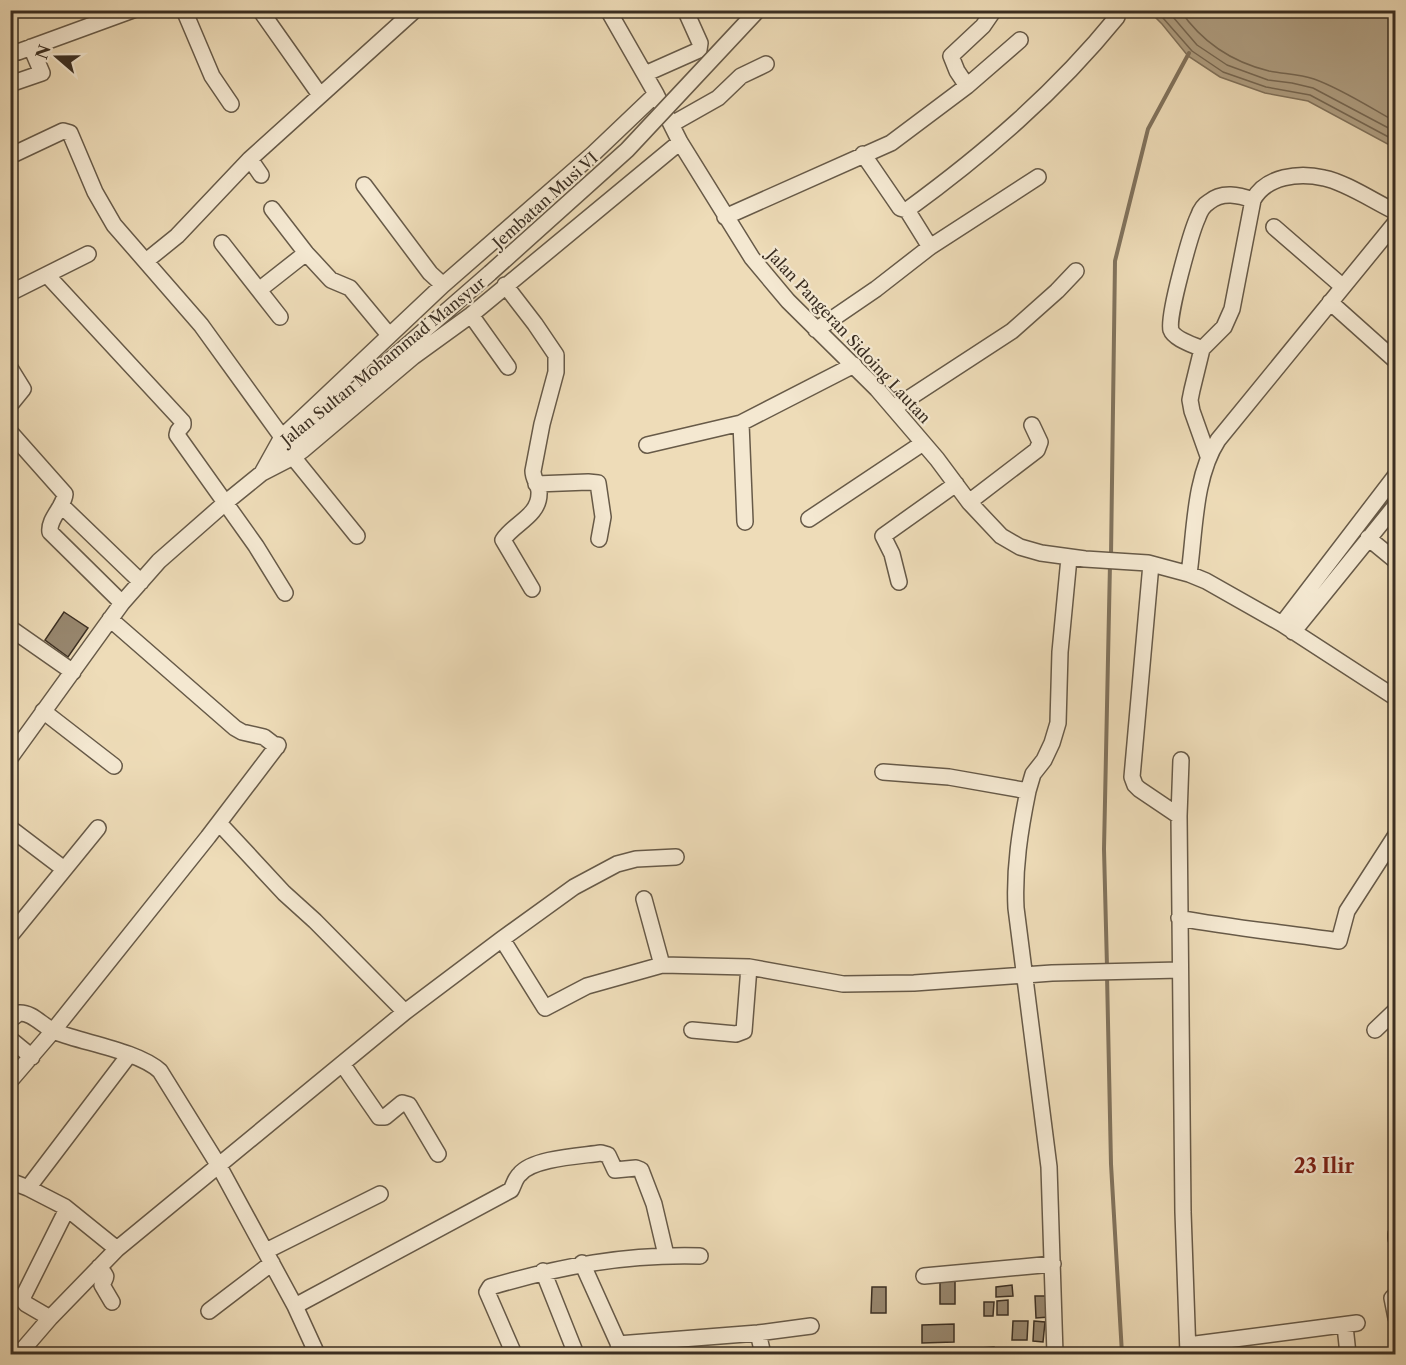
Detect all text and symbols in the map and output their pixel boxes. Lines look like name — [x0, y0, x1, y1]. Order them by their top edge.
north arrow — [27, 27, 87, 87]
text: N — [31, 42, 55, 62]
street label: Jembatan Musi VI — [486, 148, 602, 254]
street label: Jalan Pangeran Sidoing Lautan — [761, 242, 935, 427]
street label: Jalan Sultan Mohammad Mansyur — [274, 272, 489, 452]
district label: 23 Ilir — [1294, 1154, 1354, 1178]

